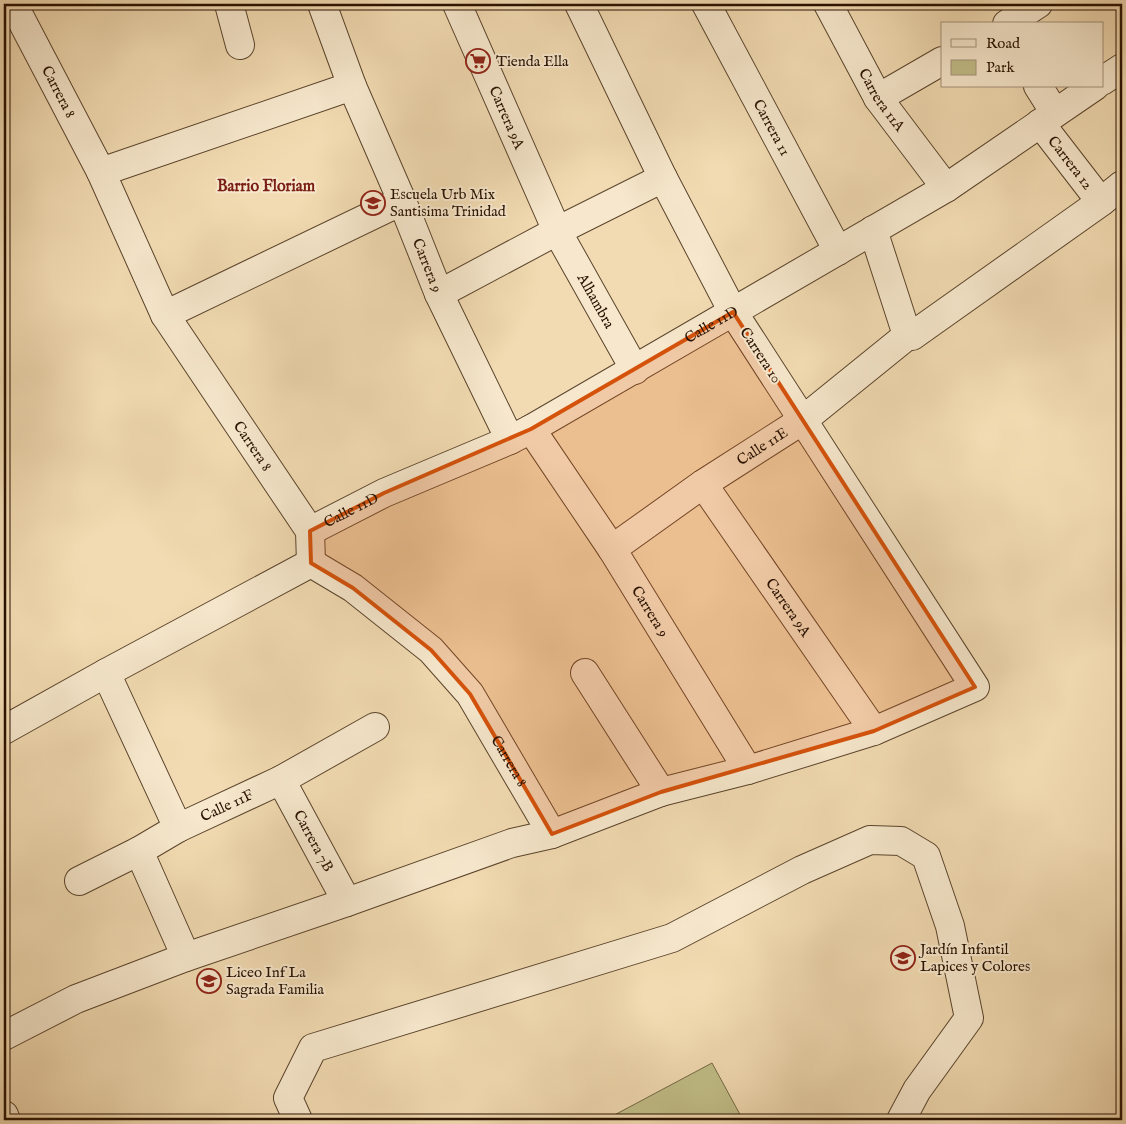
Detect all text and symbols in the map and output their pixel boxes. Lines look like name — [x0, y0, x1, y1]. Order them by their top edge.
legend — [941, 22, 1104, 88]
text: Road — [986, 34, 1021, 53]
supermarket icon: Tienda Ella — [465, 48, 491, 74]
place label: Tienda Ella — [496, 52, 569, 71]
text: Park — [986, 58, 1016, 77]
street label: Carrera 8 — [37, 63, 80, 121]
street label: Carrera 11A — [854, 65, 909, 136]
street label: Carrera 9A — [484, 83, 529, 153]
street label: Carrera 11 — [749, 96, 794, 159]
street label: Carrera 12 — [1043, 132, 1097, 194]
district label: Barrio Floriam — [217, 177, 316, 197]
place label: Escuela Urb Mix Santisima Trinidad — [390, 185, 507, 221]
school or university icon: Escuela Urb Mix Santisima Trinidad — [360, 190, 386, 216]
street label: Carrera 9 — [408, 236, 447, 296]
street label: Alhambra — [572, 269, 619, 332]
street label: Calle 11D — [681, 302, 742, 348]
street label: Carrera 10 — [735, 324, 786, 387]
street label: Carrera 8 — [229, 418, 276, 475]
street label: Calle 11E — [733, 423, 792, 470]
street label: Calle 11D — [321, 489, 382, 532]
street label: Carrera 9A — [761, 575, 815, 641]
street label: Carrera 9 — [627, 582, 673, 641]
street label: Carrera 8 — [486, 732, 531, 790]
street label: Calle 11F — [197, 785, 257, 826]
street label: Carrera 7B — [289, 807, 338, 875]
place label: Jardín Infantil Lapices y Colores — [918, 940, 1030, 976]
school or university icon: Jardín Infantil Lapices y Colores — [890, 945, 916, 971]
place label: Liceo Inf La Sagrada Familia — [226, 963, 325, 999]
school or university icon: Liceo Inf La Sagrada Familia — [196, 968, 222, 994]

